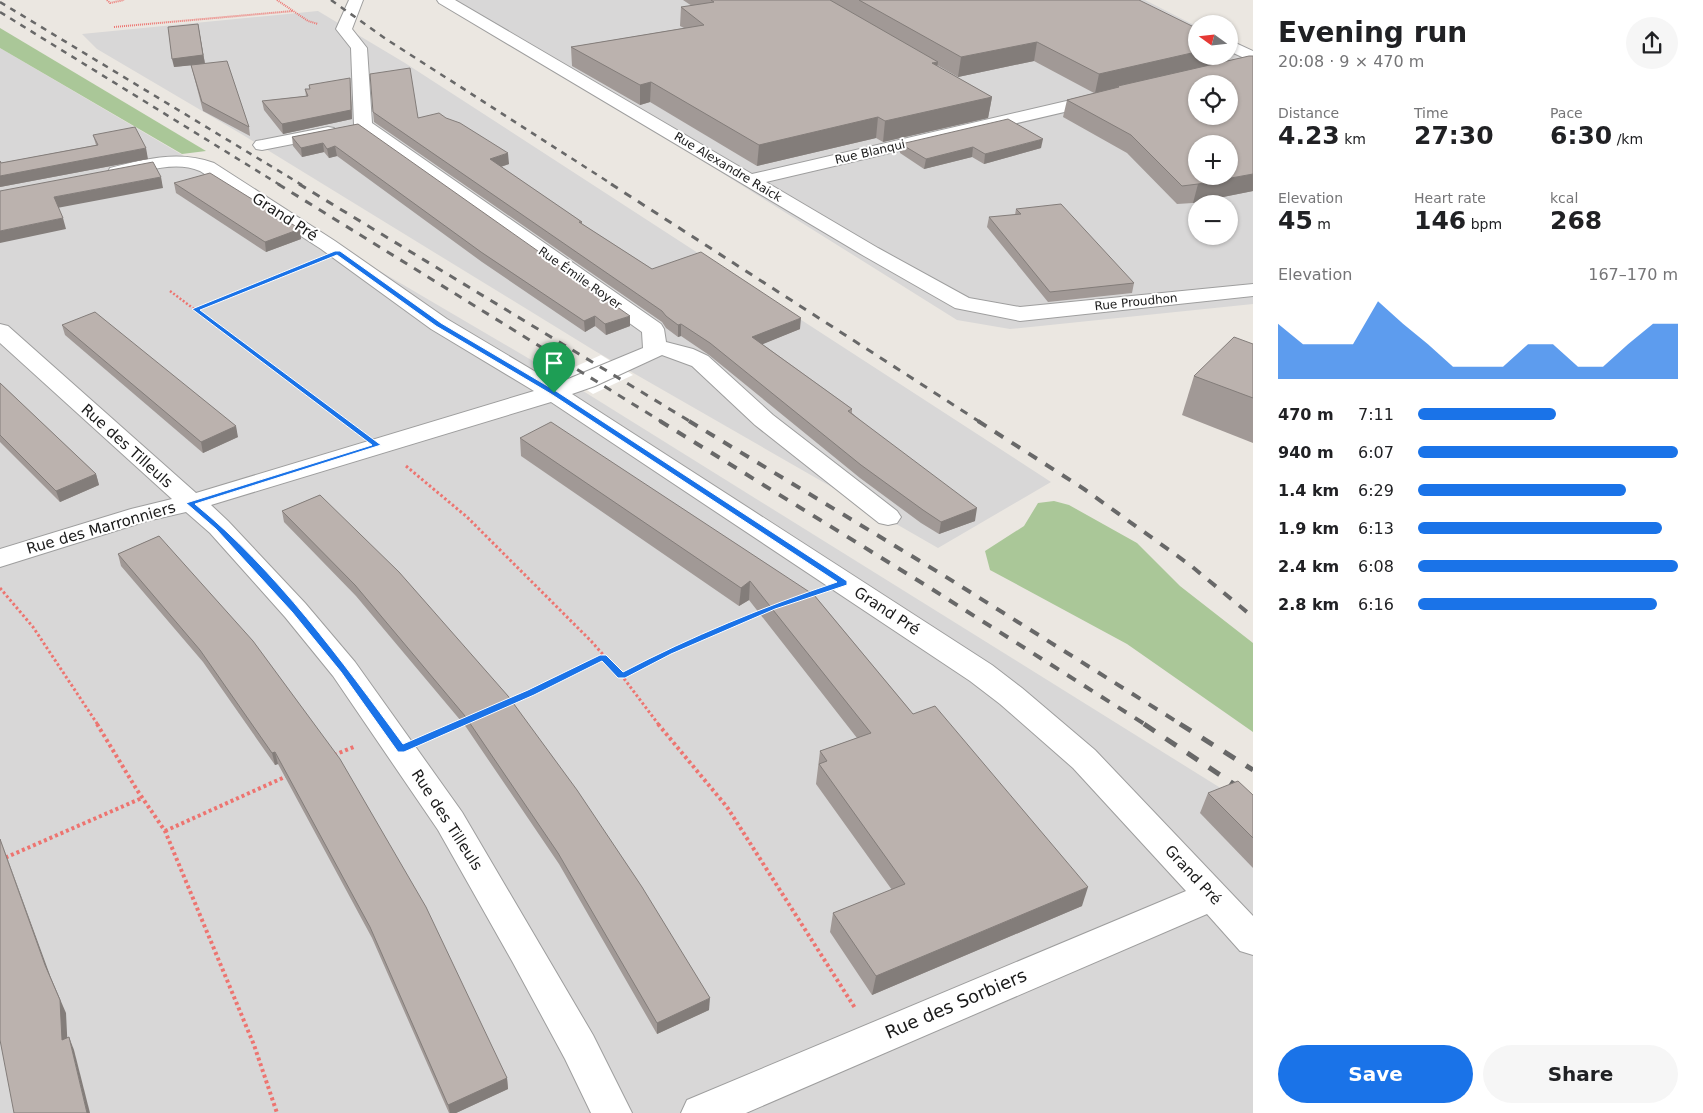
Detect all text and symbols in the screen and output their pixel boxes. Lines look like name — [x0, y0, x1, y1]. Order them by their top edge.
north arrow — [1188, 15, 1238, 65]
map controls — [1188, 15, 1238, 245]
text: Evening run — [1278, 16, 1467, 49]
button: share — [1626, 17, 1678, 69]
text: 20:08 · 9 × 470 m — [1278, 52, 1424, 71]
button: locate — [1188, 75, 1238, 125]
text: Distance — [1278, 105, 1339, 121]
text: Time — [1414, 105, 1448, 121]
text: Pace — [1550, 105, 1583, 121]
text: 4.23 — [1278, 121, 1340, 150]
text: 27:30 — [1414, 121, 1494, 150]
text: 6:30 — [1550, 121, 1612, 150]
street label: Rue Alexandre Raick — [672, 129, 784, 205]
text: km — [1340, 131, 1366, 147]
text: /km — [1612, 131, 1643, 147]
button: + — [1188, 135, 1238, 185]
street label: Rue Blanqui — [834, 137, 906, 167]
street label: Grand Pré — [249, 189, 321, 245]
text: Elevation — [1278, 190, 1343, 206]
text: Heart rate — [1414, 190, 1486, 206]
text: kcal — [1550, 190, 1578, 206]
button: − — [1188, 195, 1238, 245]
text: 45 — [1278, 206, 1313, 235]
text: 146 — [1414, 206, 1466, 235]
text: 268 — [1550, 206, 1602, 235]
text: m — [1313, 216, 1331, 232]
text: bpm — [1466, 216, 1502, 232]
street label: Rue Émile Royer — [536, 243, 625, 312]
text: Elevation — [1278, 265, 1352, 284]
text: 167–170 m — [1588, 265, 1678, 284]
street label: Rue Proudhon — [1094, 291, 1178, 313]
pin — [533, 342, 575, 393]
icon: arrive — [540, 349, 568, 377]
street label: Rue des Tilleuls — [78, 400, 176, 492]
text: 470 m — [1278, 405, 1334, 424]
text: 7:11 — [1358, 405, 1394, 424]
text: 940 m — [1278, 443, 1334, 462]
text: 6:07 — [1358, 443, 1394, 462]
text: 1.4 km — [1278, 481, 1339, 500]
text: 6:29 — [1358, 481, 1394, 500]
street label: Rue des Marronniers — [24, 498, 178, 558]
text: 1.9 km — [1278, 519, 1339, 538]
text: 6:13 — [1358, 519, 1394, 538]
text: 2.4 km — [1278, 557, 1339, 576]
text: 6:08 — [1358, 557, 1394, 576]
street label: Grand Pré — [851, 583, 923, 639]
text: 2.8 km — [1278, 595, 1339, 614]
text: 6:16 — [1358, 595, 1394, 614]
street label: Rue des Tilleuls — [408, 766, 486, 874]
street label: Grand Pré — [1161, 842, 1225, 908]
street label: Rue des Sorbiers — [882, 964, 1030, 1043]
button: Save — [1278, 1045, 1473, 1103]
button: Share — [1483, 1045, 1678, 1103]

